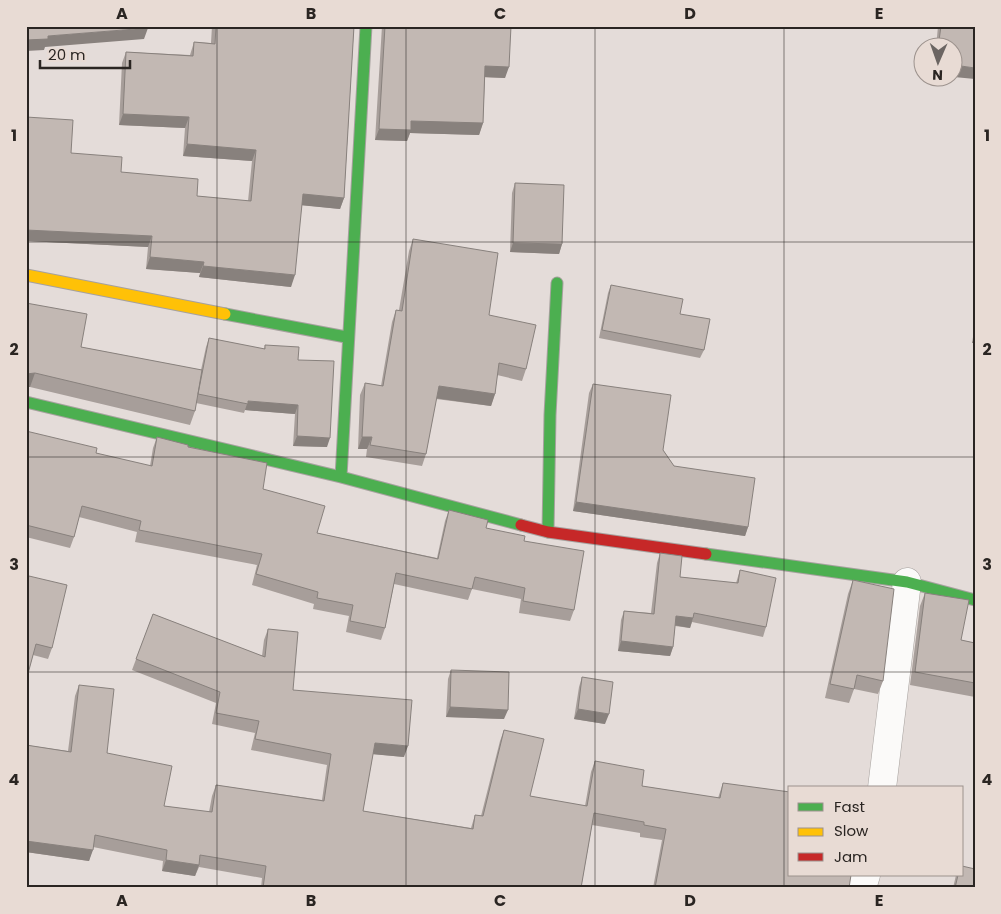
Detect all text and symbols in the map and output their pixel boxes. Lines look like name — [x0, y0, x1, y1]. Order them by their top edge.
text: A — [116, 2, 128, 25]
text: B — [306, 2, 316, 25]
text: C — [494, 2, 506, 25]
text: D — [684, 2, 696, 25]
text: E — [875, 2, 883, 25]
scale bar — [40, 38, 130, 70]
north arrow — [914, 38, 964, 88]
text: 20 m — [48, 44, 86, 65]
text: N — [932, 65, 943, 85]
text: 1 — [11, 124, 17, 147]
text: 1 — [984, 124, 990, 147]
text: 2 — [9, 338, 19, 361]
text: 2 — [982, 338, 992, 361]
text: 3 — [9, 553, 19, 576]
text: 3 — [982, 553, 992, 576]
text: 4 — [9, 768, 20, 791]
text: 4 — [982, 768, 993, 791]
legend — [788, 786, 964, 876]
text: Fast — [834, 796, 865, 817]
text: Slow — [834, 820, 869, 841]
text: Jam — [834, 846, 868, 867]
text: A — [116, 889, 128, 912]
text: B — [306, 889, 316, 912]
text: C — [494, 889, 506, 912]
text: D — [684, 889, 696, 912]
text: E — [875, 889, 883, 912]

